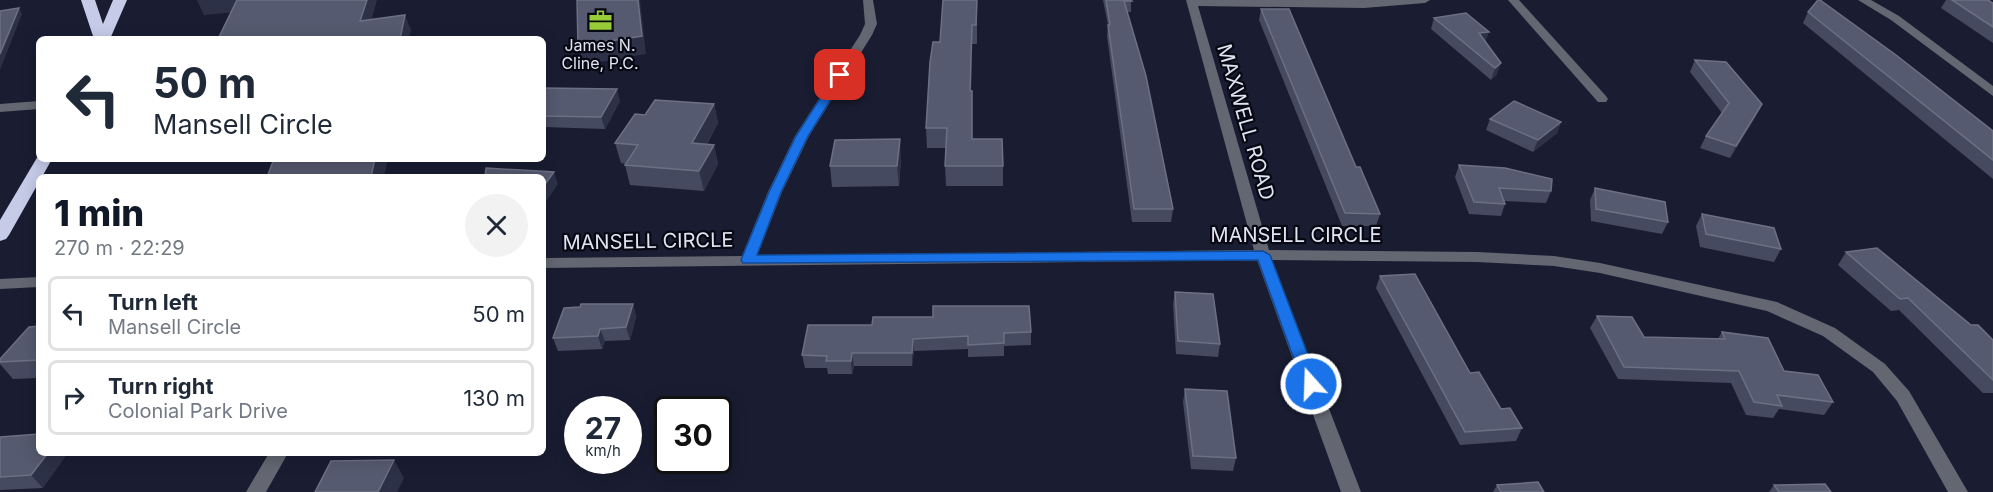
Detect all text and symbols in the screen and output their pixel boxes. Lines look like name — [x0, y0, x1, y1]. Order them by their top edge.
office icon: James N. Cline, P.C. — [587, 7, 613, 33]
place label: James N. Cline, P.C. — [561, 35, 639, 73]
street label: MAXWELL ROAD — [1212, 41, 1280, 203]
pin — [814, 49, 865, 100]
text: 50 m — [153, 57, 256, 108]
icon: arrive — [823, 58, 856, 91]
icon: left — [54, 60, 132, 138]
text: Mansell Circle — [153, 108, 333, 141]
text: 1 min — [54, 191, 144, 235]
button: close — [465, 194, 528, 257]
street label: MANSELL CIRCLE — [1211, 223, 1381, 247]
street label: MANSELL CIRCLE — [562, 228, 734, 254]
text: 270 m · 22:29 — [54, 236, 185, 260]
text: Turn left — [108, 289, 198, 315]
icon: left — [57, 297, 90, 330]
text: 50 m — [472, 301, 525, 327]
text: Mansell Circle — [108, 315, 241, 339]
position arrow — [1279, 352, 1343, 416]
text: Turn right — [108, 373, 214, 399]
icon: right — [57, 381, 90, 414]
text: 130 m — [463, 385, 525, 411]
speed limit sign: 30 — [654, 396, 732, 474]
text: Colonial Park Drive — [108, 399, 288, 423]
text: 27 — [585, 410, 621, 446]
text: km/h — [585, 441, 621, 460]

